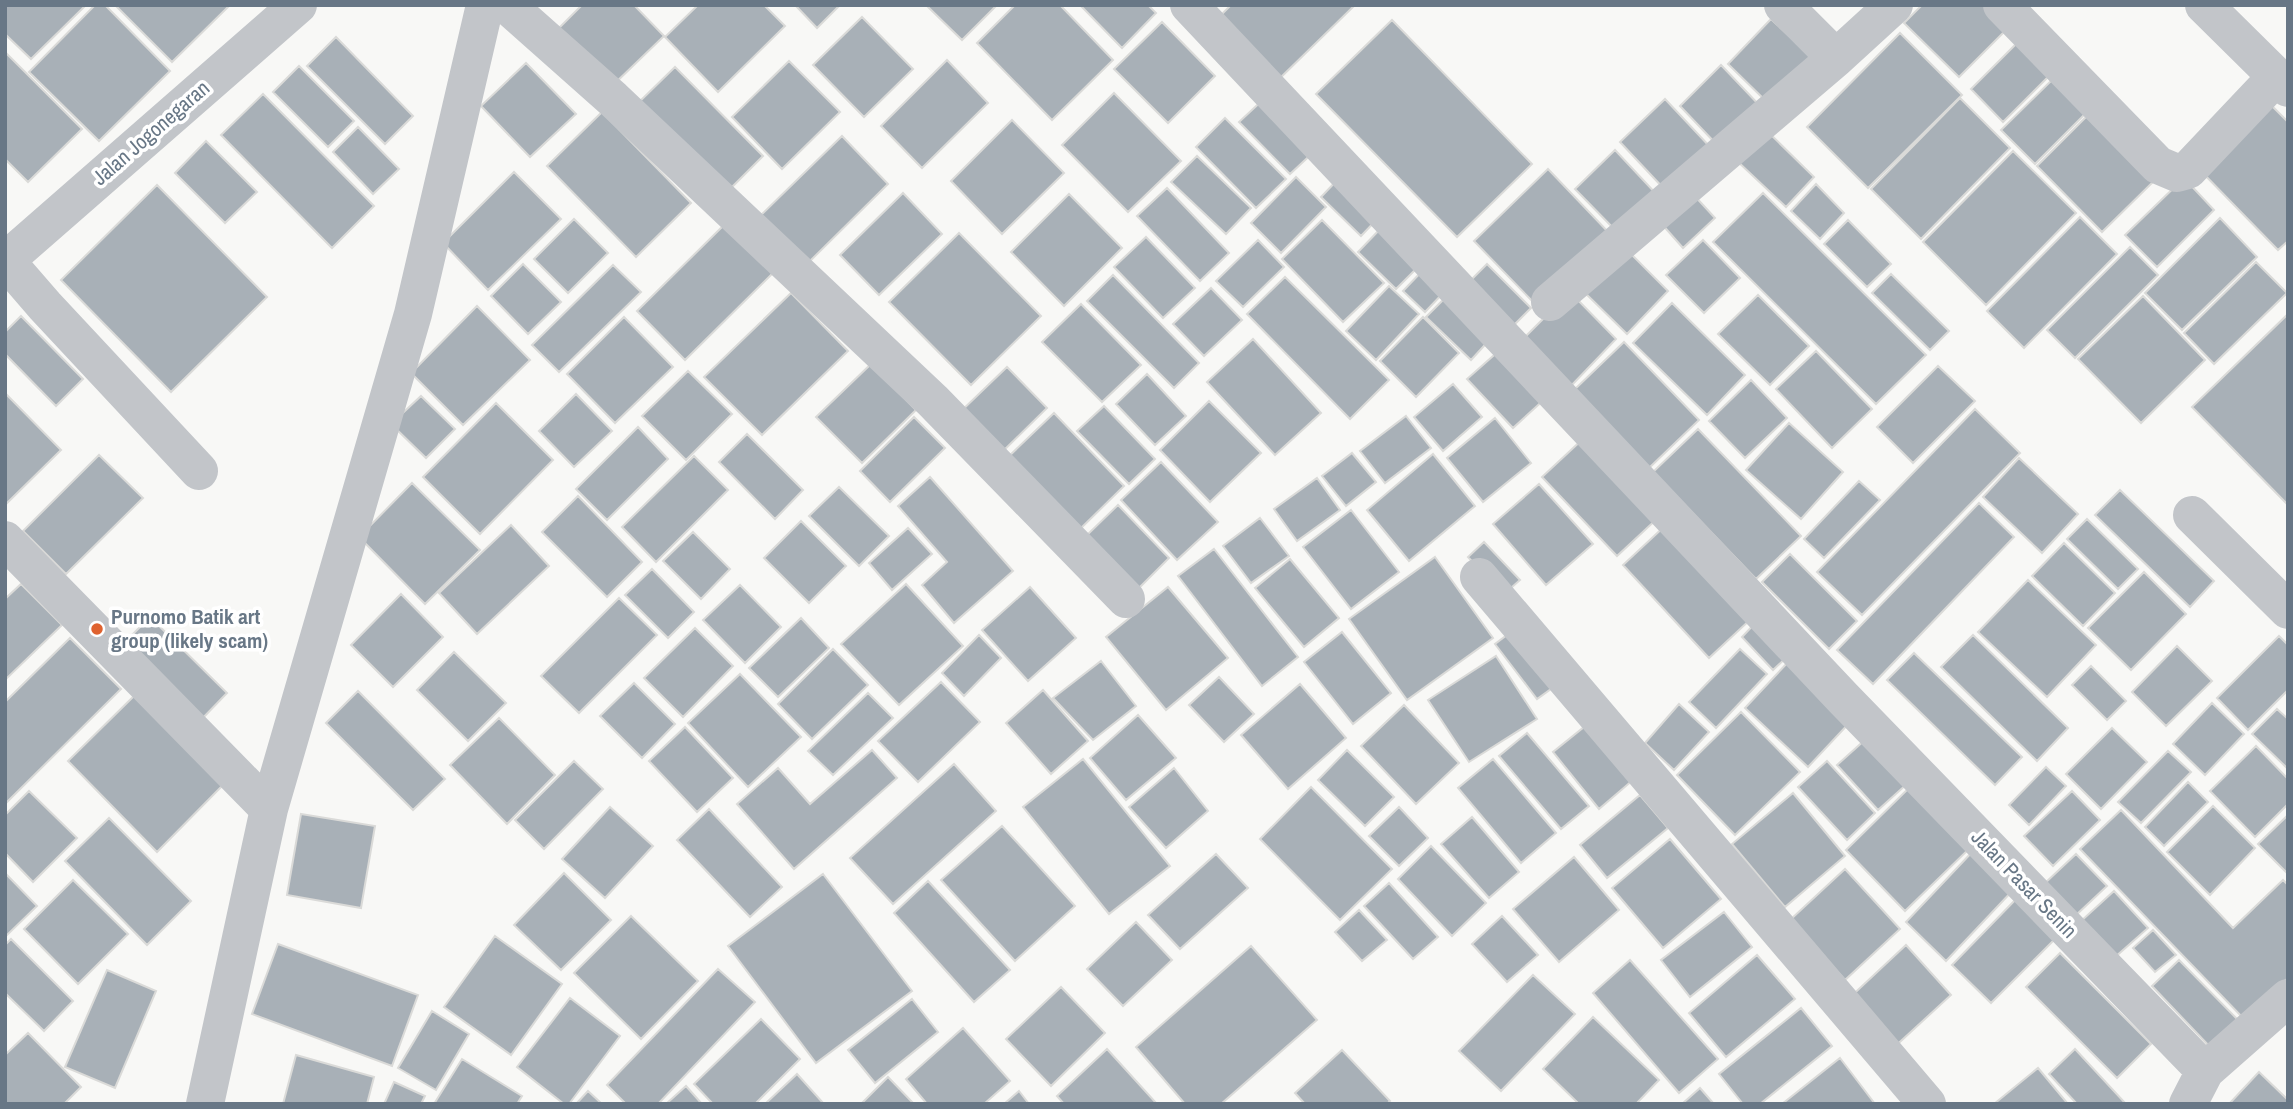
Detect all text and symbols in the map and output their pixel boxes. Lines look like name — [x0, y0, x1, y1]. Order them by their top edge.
street label: Jalan Jogonegaran — [86, 74, 215, 192]
place label: Purnomo Batik art group (likely scam) — [111, 602, 268, 655]
marker: Purnomo Batik art group (likely scam) — [89, 621, 105, 637]
street label: Jalan Pasar Senin — [1965, 823, 2084, 944]

